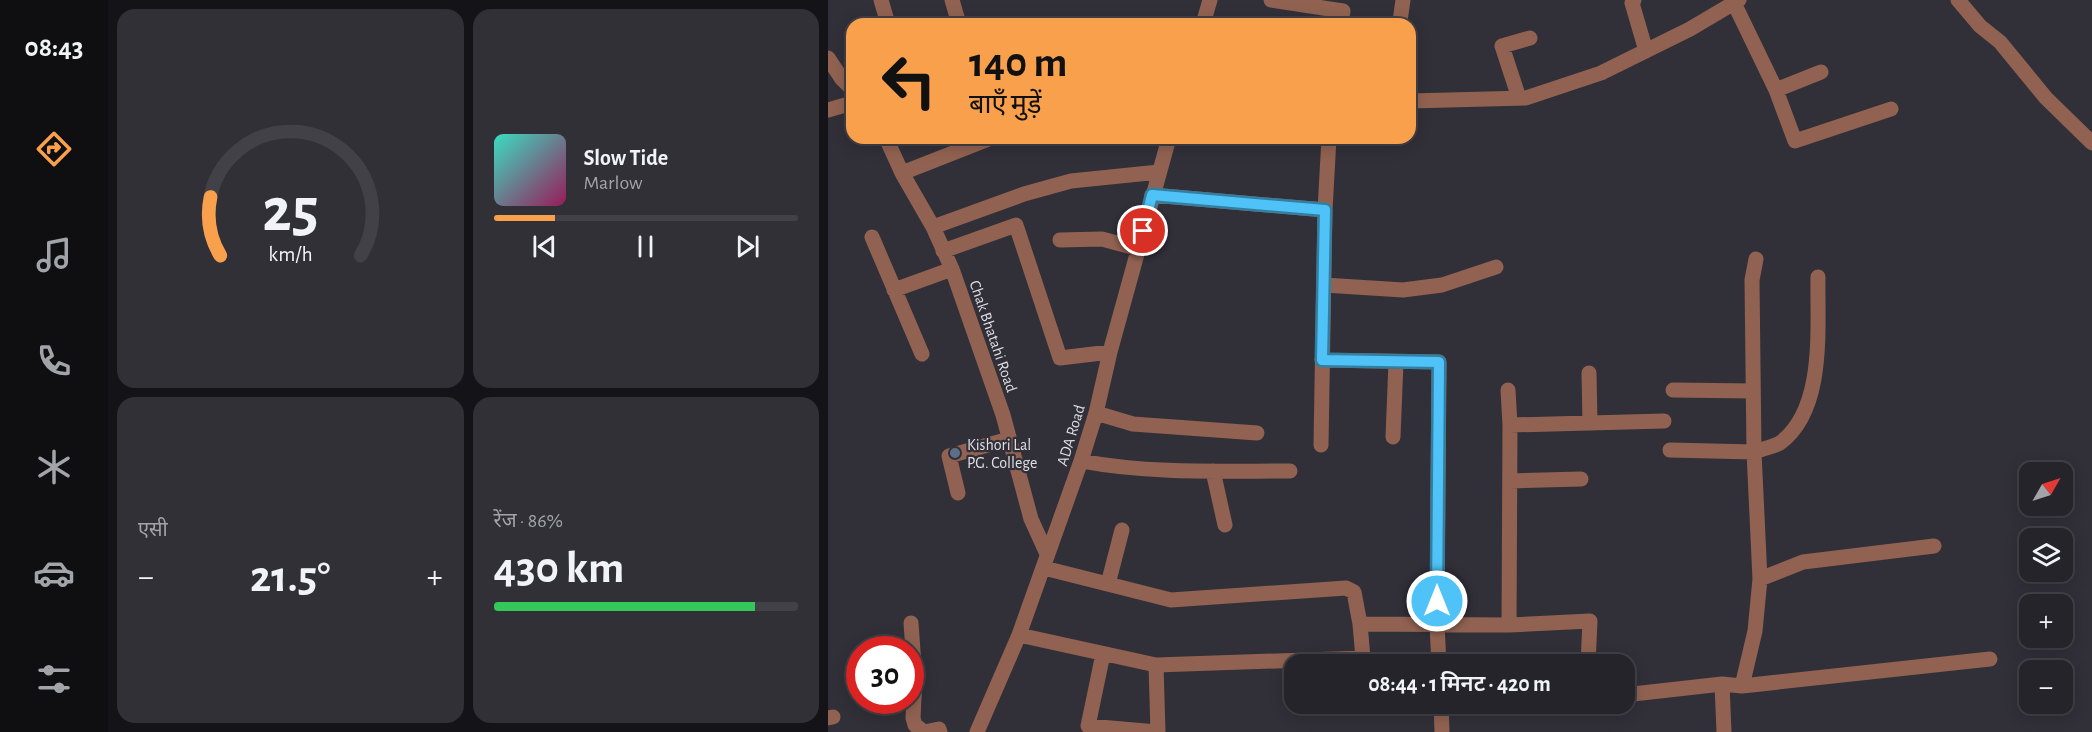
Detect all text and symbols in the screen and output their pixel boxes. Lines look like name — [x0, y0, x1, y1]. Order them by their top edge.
text: 08:43 — [25, 34, 83, 61]
icon: left — [870, 42, 948, 120]
text: 140 m — [969, 42, 1067, 84]
text: बाएँ मुड़ें — [969, 91, 1041, 118]
icon: directions — [33, 128, 75, 170]
text: Slow Tide — [584, 147, 668, 169]
text: Marlow — [584, 173, 643, 193]
text: 25 — [262, 180, 318, 242]
pin — [1117, 205, 1168, 256]
icon: arrive — [1126, 214, 1159, 247]
icon: previous — [528, 230, 561, 263]
icon: pause — [629, 230, 662, 263]
icon: next — [731, 230, 764, 263]
icon: music — [33, 234, 75, 276]
text: km/h — [268, 244, 312, 265]
street label: Chak Bhatahi Road — [966, 278, 1020, 394]
icon: phone — [33, 340, 75, 382]
street label: ADA Road — [1054, 403, 1088, 468]
place label: Kishori Lal P.G. College — [967, 437, 1037, 471]
icon: climate — [33, 446, 75, 488]
marker: Kishori Lal P.G. College — [948, 446, 962, 460]
north arrow — [2019, 462, 2073, 516]
map controls — [2019, 462, 2073, 714]
text: रेंज · 86% — [494, 511, 563, 531]
text: एसी — [138, 520, 168, 540]
button: layers — [2019, 528, 2073, 582]
text: 430 km — [494, 546, 624, 591]
icon: car — [33, 552, 75, 594]
text: 21.5° — [250, 555, 330, 600]
text: − — [138, 561, 154, 594]
text: + — [427, 561, 442, 594]
position arrow — [1405, 569, 1469, 633]
button: + — [2019, 594, 2073, 648]
speed limit sign: 30 — [846, 636, 924, 714]
icon: filters — [33, 658, 75, 700]
button: − — [2019, 660, 2073, 714]
text: 08:44 · 1 मिनट · 420 m — [1368, 673, 1551, 695]

